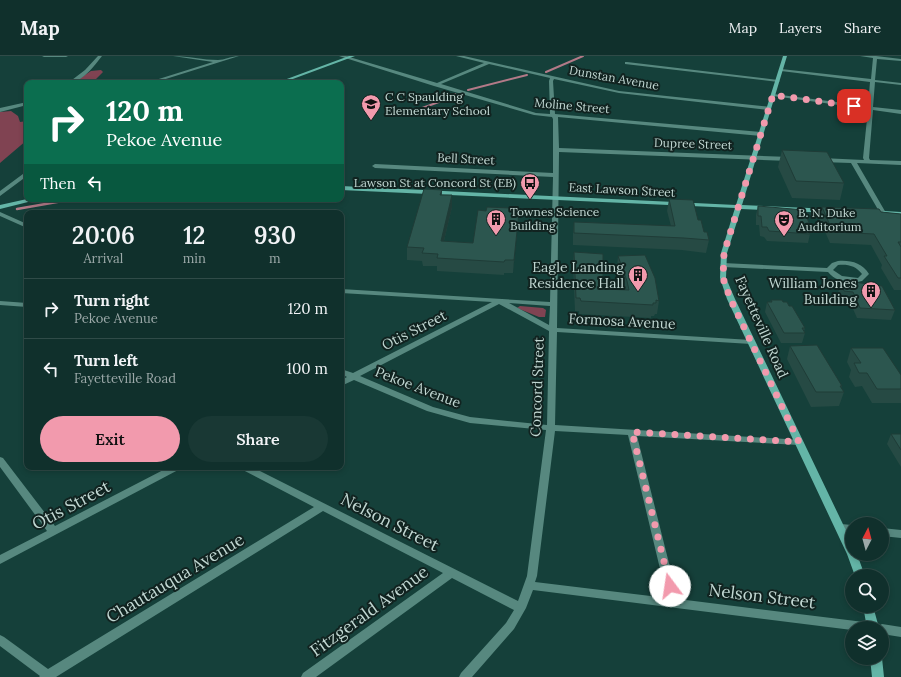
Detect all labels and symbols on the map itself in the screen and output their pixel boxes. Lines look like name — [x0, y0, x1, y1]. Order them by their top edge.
street label: Dunstan Avenue — [568, 62, 661, 93]
place label: C C Spaulding Elementary School — [385, 89, 490, 118]
pin — [837, 89, 871, 123]
school or university icon: C C Spaulding Elementary School — [360, 93, 382, 121]
street label: Moline Street — [534, 95, 611, 116]
street label: Dupree Street — [654, 135, 733, 152]
street label: Bell Street — [437, 150, 496, 168]
bus stop icon: Lawson St at Concord St (EB) — [519, 172, 541, 200]
place label: Lawson St at Concord St (EB) — [354, 175, 516, 191]
street label: East Lawson Street — [568, 179, 676, 200]
place label: Townes Science Building — [510, 204, 600, 233]
place label: B. N. Duke Auditorium — [797, 205, 862, 234]
building icon: Townes Science Building — [485, 208, 507, 236]
theatre icon: B. N. Duke Auditorium — [773, 209, 795, 237]
place label: Eagle Landing Residence Hall — [529, 258, 624, 292]
building icon: Eagle Landing Residence Hall — [627, 264, 649, 292]
street label: Fayetteville Road — [731, 273, 793, 381]
place label: William Jones Building — [768, 274, 857, 308]
building icon: William Jones Building — [860, 280, 882, 308]
street label: Otis Street — [379, 306, 450, 354]
street label: Formosa Avenue — [568, 309, 676, 333]
street label: Concord Street — [526, 336, 548, 437]
street label: Pekoe Avenue — [373, 362, 464, 412]
street label: Otis Street — [28, 475, 114, 535]
street label: Nelson Street — [337, 488, 443, 556]
north arrow — [845, 517, 889, 561]
street label: Chautauqua Avenue — [102, 528, 248, 628]
street label: Fitzgerald Avenue — [305, 561, 433, 661]
position arrow — [649, 565, 691, 607]
street label: Nelson Street — [707, 579, 817, 614]

